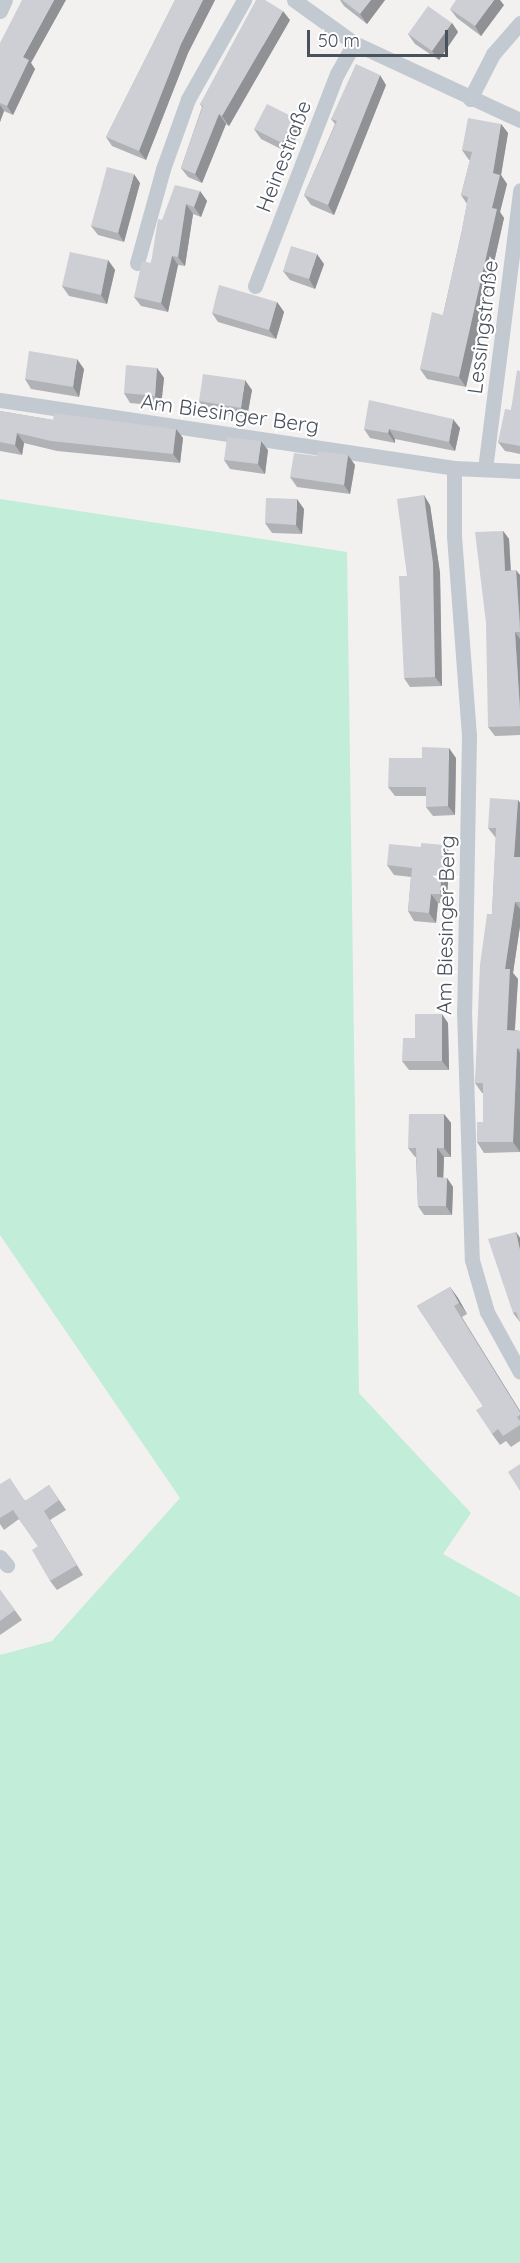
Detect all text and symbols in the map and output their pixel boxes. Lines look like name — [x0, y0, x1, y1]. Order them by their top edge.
scale bar — [310, 18, 451, 56]
text: 50 m — [318, 29, 360, 52]
street label: Heinestraße — [250, 97, 316, 215]
street label: Lessingstraße — [461, 259, 503, 395]
street label: Am Biesinger Berg — [139, 388, 321, 438]
street label: Am Biesinger Berg — [431, 835, 459, 1015]

